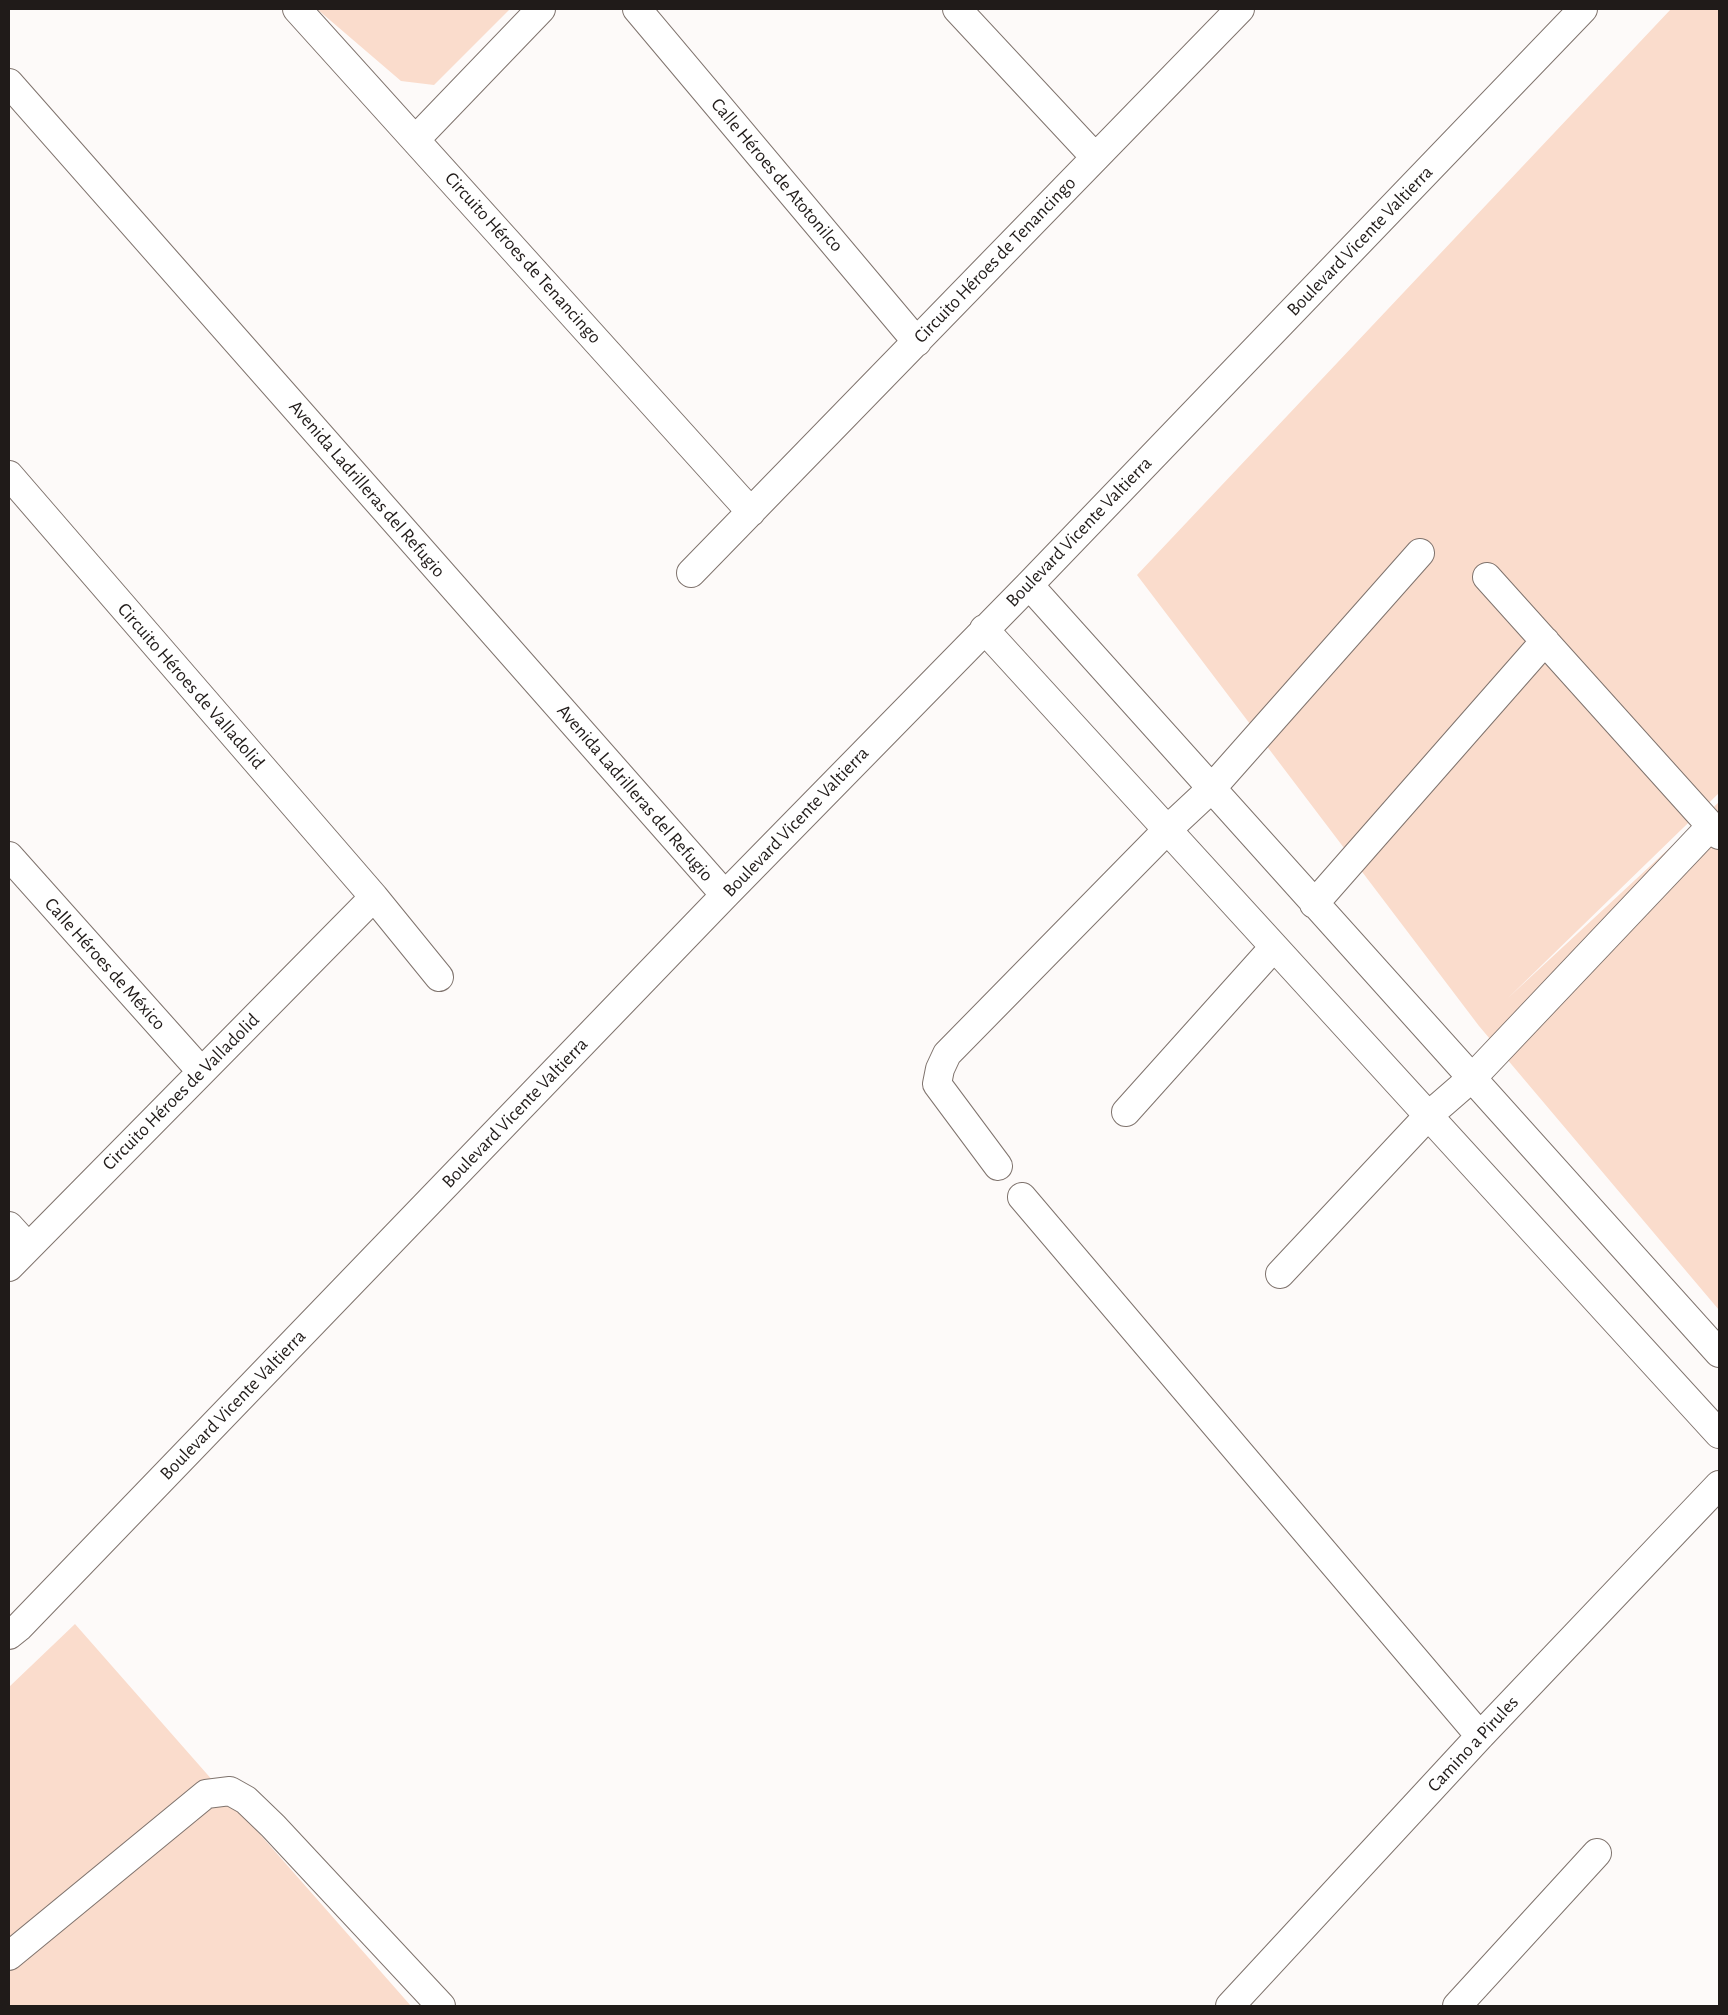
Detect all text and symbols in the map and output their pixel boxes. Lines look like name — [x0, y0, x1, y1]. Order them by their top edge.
street label: Calle Héroes de Atotonilco — [706, 93, 848, 257]
street label: Boulevard Vicente Valtierra — [1282, 161, 1438, 321]
street label: Circuito Héroes de Tenancingo — [440, 167, 606, 349]
street label: Circuito Héroes de Tenancingo — [909, 172, 1081, 348]
street label: Avenida Ladrilleras del Refugio — [284, 396, 450, 582]
street label: Boulevard Vicente Valtierra — [1001, 452, 1157, 612]
street label: Circuito Héroes de Valladolid — [113, 598, 269, 774]
street label: Avenida Ladrilleras del Refugio — [552, 700, 718, 886]
street label: Boulevard Vicente Valtierra — [718, 742, 874, 902]
street label: Calle Héroes de México — [40, 893, 170, 1035]
street label: Circuito Héroes de Valladolid — [98, 1009, 264, 1175]
street label: Boulevard Vicente Valtierra — [437, 1033, 593, 1193]
street label: Boulevard Vicente Valtierra — [155, 1325, 311, 1485]
street label: Camino a Pirules — [1423, 1691, 1523, 1797]

